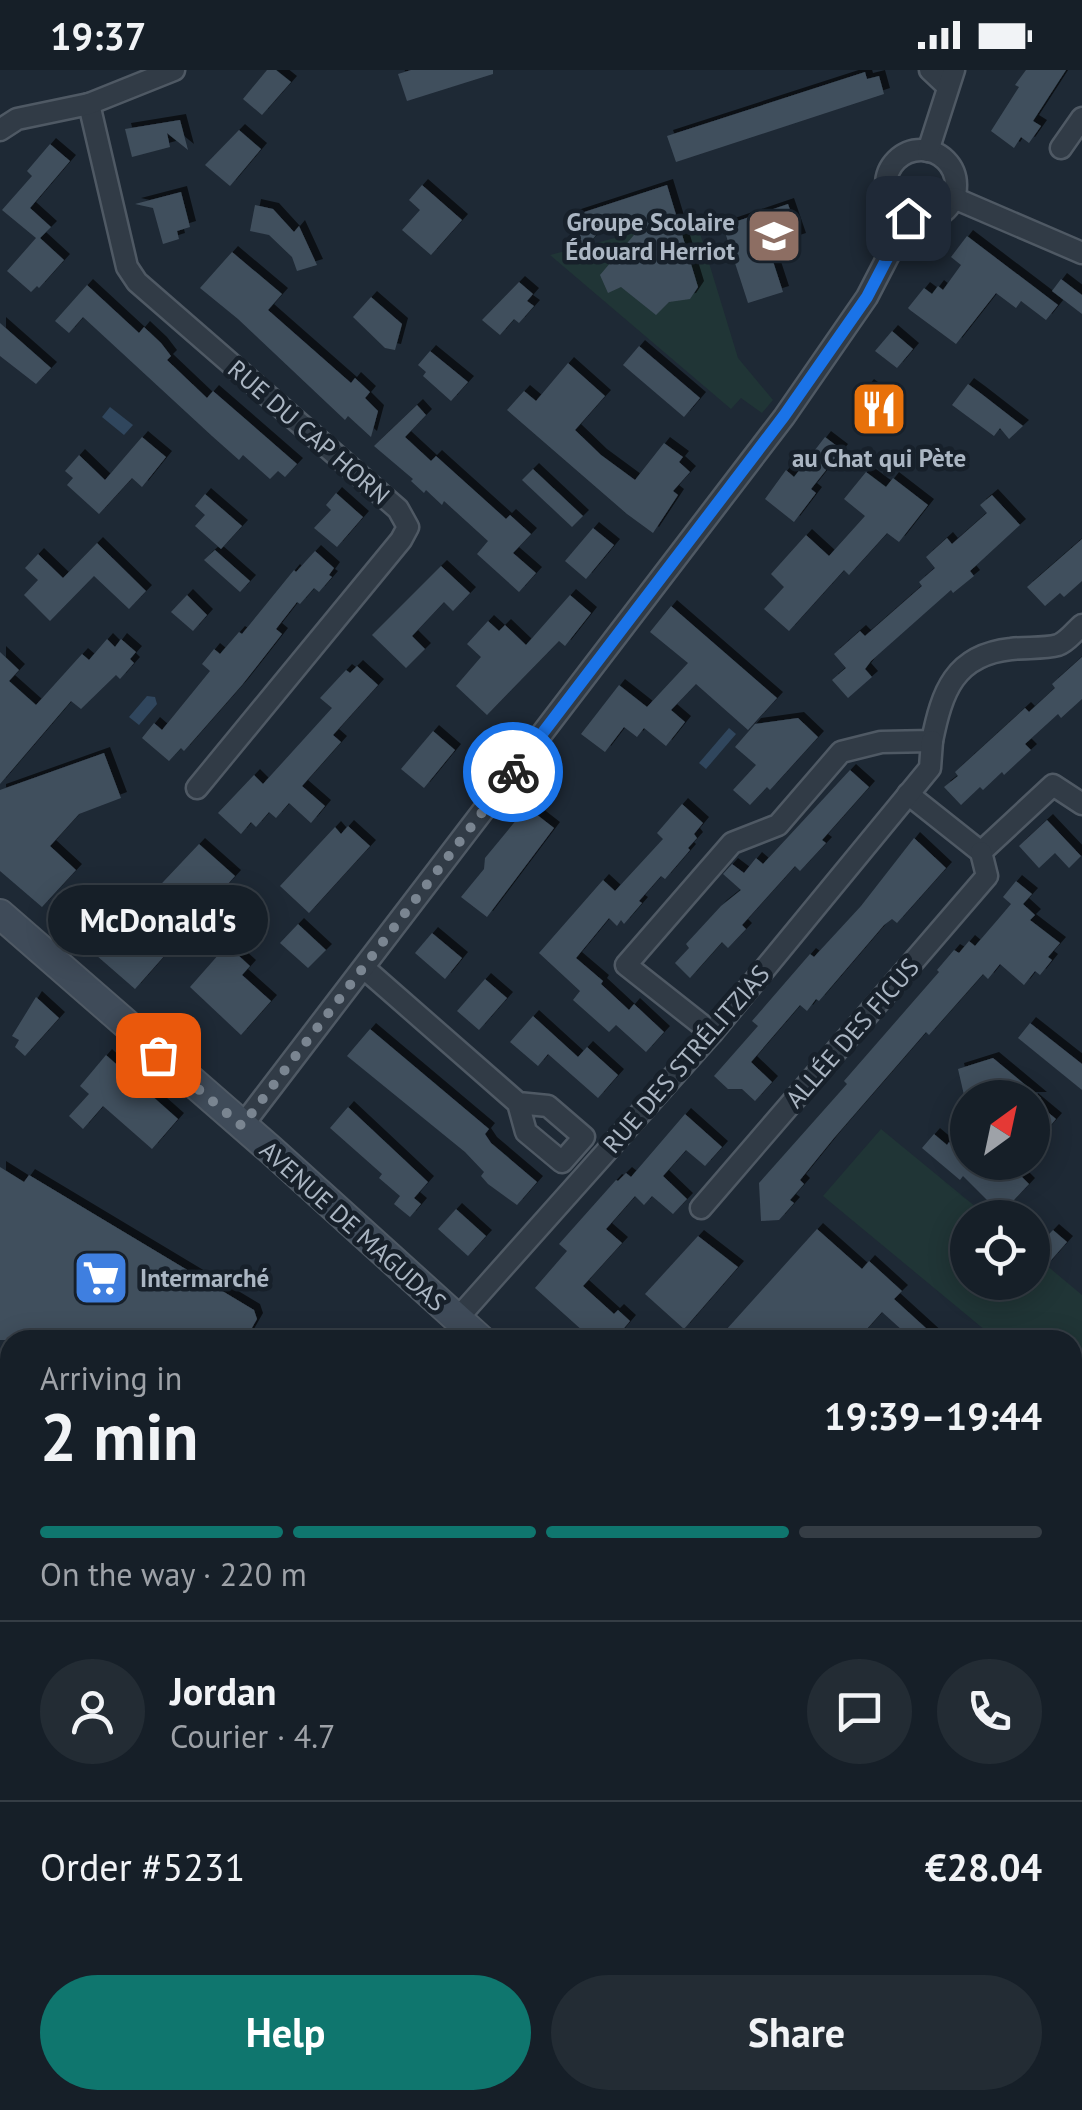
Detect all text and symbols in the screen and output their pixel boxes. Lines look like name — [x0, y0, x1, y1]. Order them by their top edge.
text: 19:37 — [50, 11, 146, 60]
pin — [866, 176, 951, 261]
icon: home — [881, 191, 936, 246]
place label: Groupe Scolaire Édouard Herriot — [565, 206, 735, 267]
school or university icon: Groupe Scolaire Édouard Herriot — [744, 206, 804, 266]
street label: RUE DU CAP HORN — [222, 353, 396, 511]
restaurant icon: au Chat qui Pète — [849, 379, 909, 439]
place label: au Chat qui Pète — [792, 442, 966, 474]
courier — [463, 722, 563, 822]
icon: bike — [486, 745, 541, 800]
callout: McDonald's — [48, 885, 268, 955]
text: McDonald's — [80, 899, 236, 941]
street label: ALLÉE DES FICUS — [778, 952, 926, 1114]
street label: RUE DES STRÉLITZIAS — [596, 958, 776, 1160]
pin — [116, 1013, 201, 1098]
icon: bag — [131, 1028, 186, 1083]
north arrow — [950, 1080, 1050, 1180]
map controls — [950, 1080, 1050, 1300]
street label: AVENUE DE MAGUDAS — [253, 1134, 453, 1318]
button: locate — [950, 1200, 1050, 1300]
supermarket icon: Intermarché — [71, 1248, 131, 1308]
place label: Intermarché — [140, 1262, 269, 1294]
text: Arriving in — [40, 1357, 182, 1399]
text: 19:39–19:44 — [824, 1391, 1042, 1440]
text: 2 min — [40, 1394, 199, 1478]
text: On the way · 220 m — [40, 1553, 307, 1595]
button: person — [40, 1659, 145, 1764]
button: chat — [807, 1659, 912, 1764]
button: phone — [937, 1659, 1042, 1764]
text: Jordan — [170, 1666, 276, 1715]
text: Courier · 4.7 — [170, 1715, 336, 1757]
text: Order #5231 — [40, 1842, 245, 1891]
text: €28.04 — [925, 1842, 1042, 1891]
button: Help — [40, 1975, 531, 2090]
button: Share — [551, 1975, 1042, 2090]

